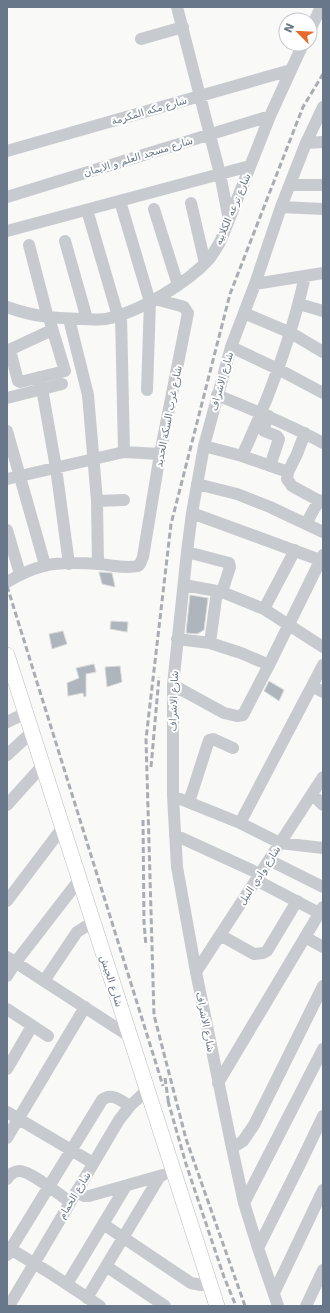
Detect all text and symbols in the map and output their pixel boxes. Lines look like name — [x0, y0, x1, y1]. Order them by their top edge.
north arrow — [278, 12, 318, 52]
text: N — [282, 21, 297, 35]
street label: شارع مكه المكرمة — [110, 94, 189, 128]
street label: شارع مسجد العلم و الايمان — [82, 135, 194, 179]
street label: شارع ترعه الكلابيه — [212, 172, 253, 247]
street label: شارع الاشراف — [208, 350, 236, 412]
street label: شارع غرب السكة الحديد — [153, 364, 185, 468]
street label: شارع الاشراف — [167, 670, 181, 732]
street label: شارع وادي النيل — [236, 844, 283, 907]
street label: شارع الجيش — [97, 954, 125, 1009]
street label: شارع الاشراف — [193, 991, 217, 1053]
street label: شارع الحمام — [56, 1170, 94, 1221]

